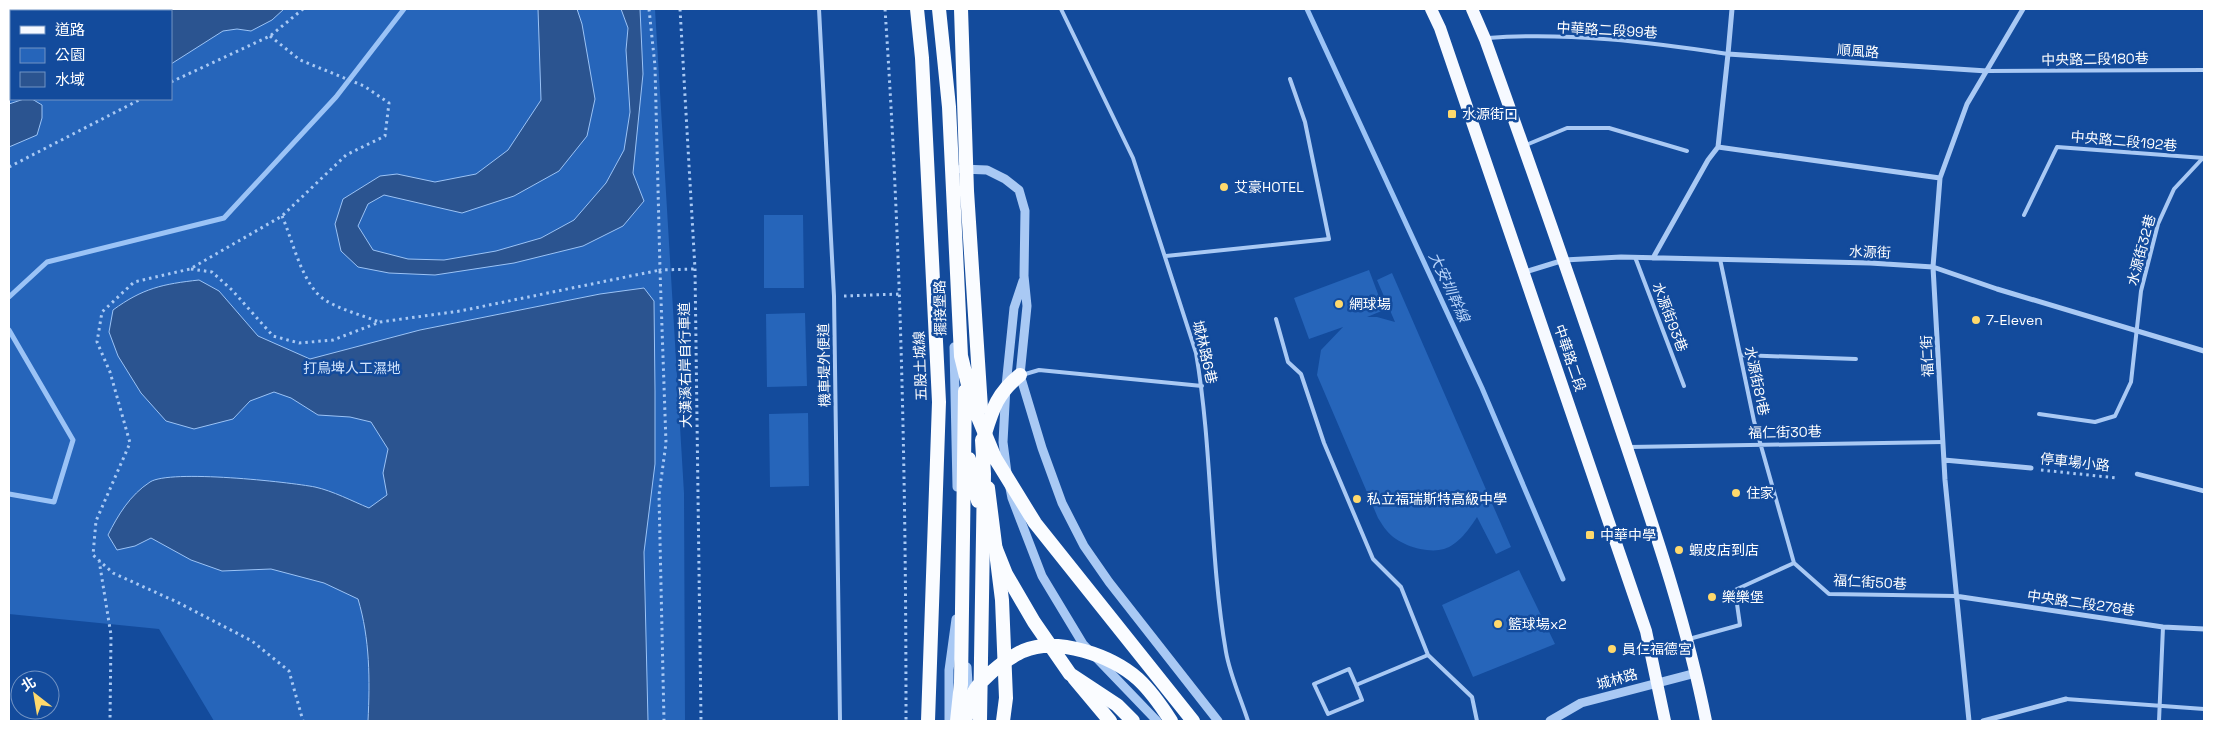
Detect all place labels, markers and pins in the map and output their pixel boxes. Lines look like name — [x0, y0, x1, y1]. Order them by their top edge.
place label: 水源街口 — [1462, 105, 1518, 123]
marker: 水源街口 — [1446, 108, 1458, 120]
place label: 艾豪HOTEL — [1234, 178, 1304, 196]
marker: 艾豪HOTEL — [1218, 181, 1230, 193]
place label: 網球場 — [1349, 295, 1391, 313]
marker: 網球場 — [1333, 298, 1345, 310]
place label: 7-Eleven — [1986, 311, 2043, 329]
marker: 7-Eleven — [1970, 314, 1982, 326]
place label: 住家 — [1746, 484, 1774, 502]
marker: 住家 — [1730, 487, 1742, 499]
place label: 私立福瑞斯特高級中學 — [1367, 490, 1507, 508]
marker: 私立福瑞斯特高級中學 — [1351, 493, 1363, 505]
place label: 中華中學 — [1600, 526, 1656, 544]
marker: 中華中學 — [1584, 529, 1596, 541]
place label: 蝦皮店到店 — [1689, 541, 1759, 559]
marker: 蝦皮店到店 — [1673, 544, 1685, 556]
place label: 樂樂堡 — [1722, 588, 1764, 606]
marker: 樂樂堡 — [1706, 591, 1718, 603]
place label: 籃球場x2 — [1508, 615, 1567, 633]
marker: 籃球場x2 — [1492, 618, 1504, 630]
place label: 員仁福德宮 — [1622, 640, 1692, 658]
marker: 員仁福德宮 — [1606, 643, 1618, 655]

